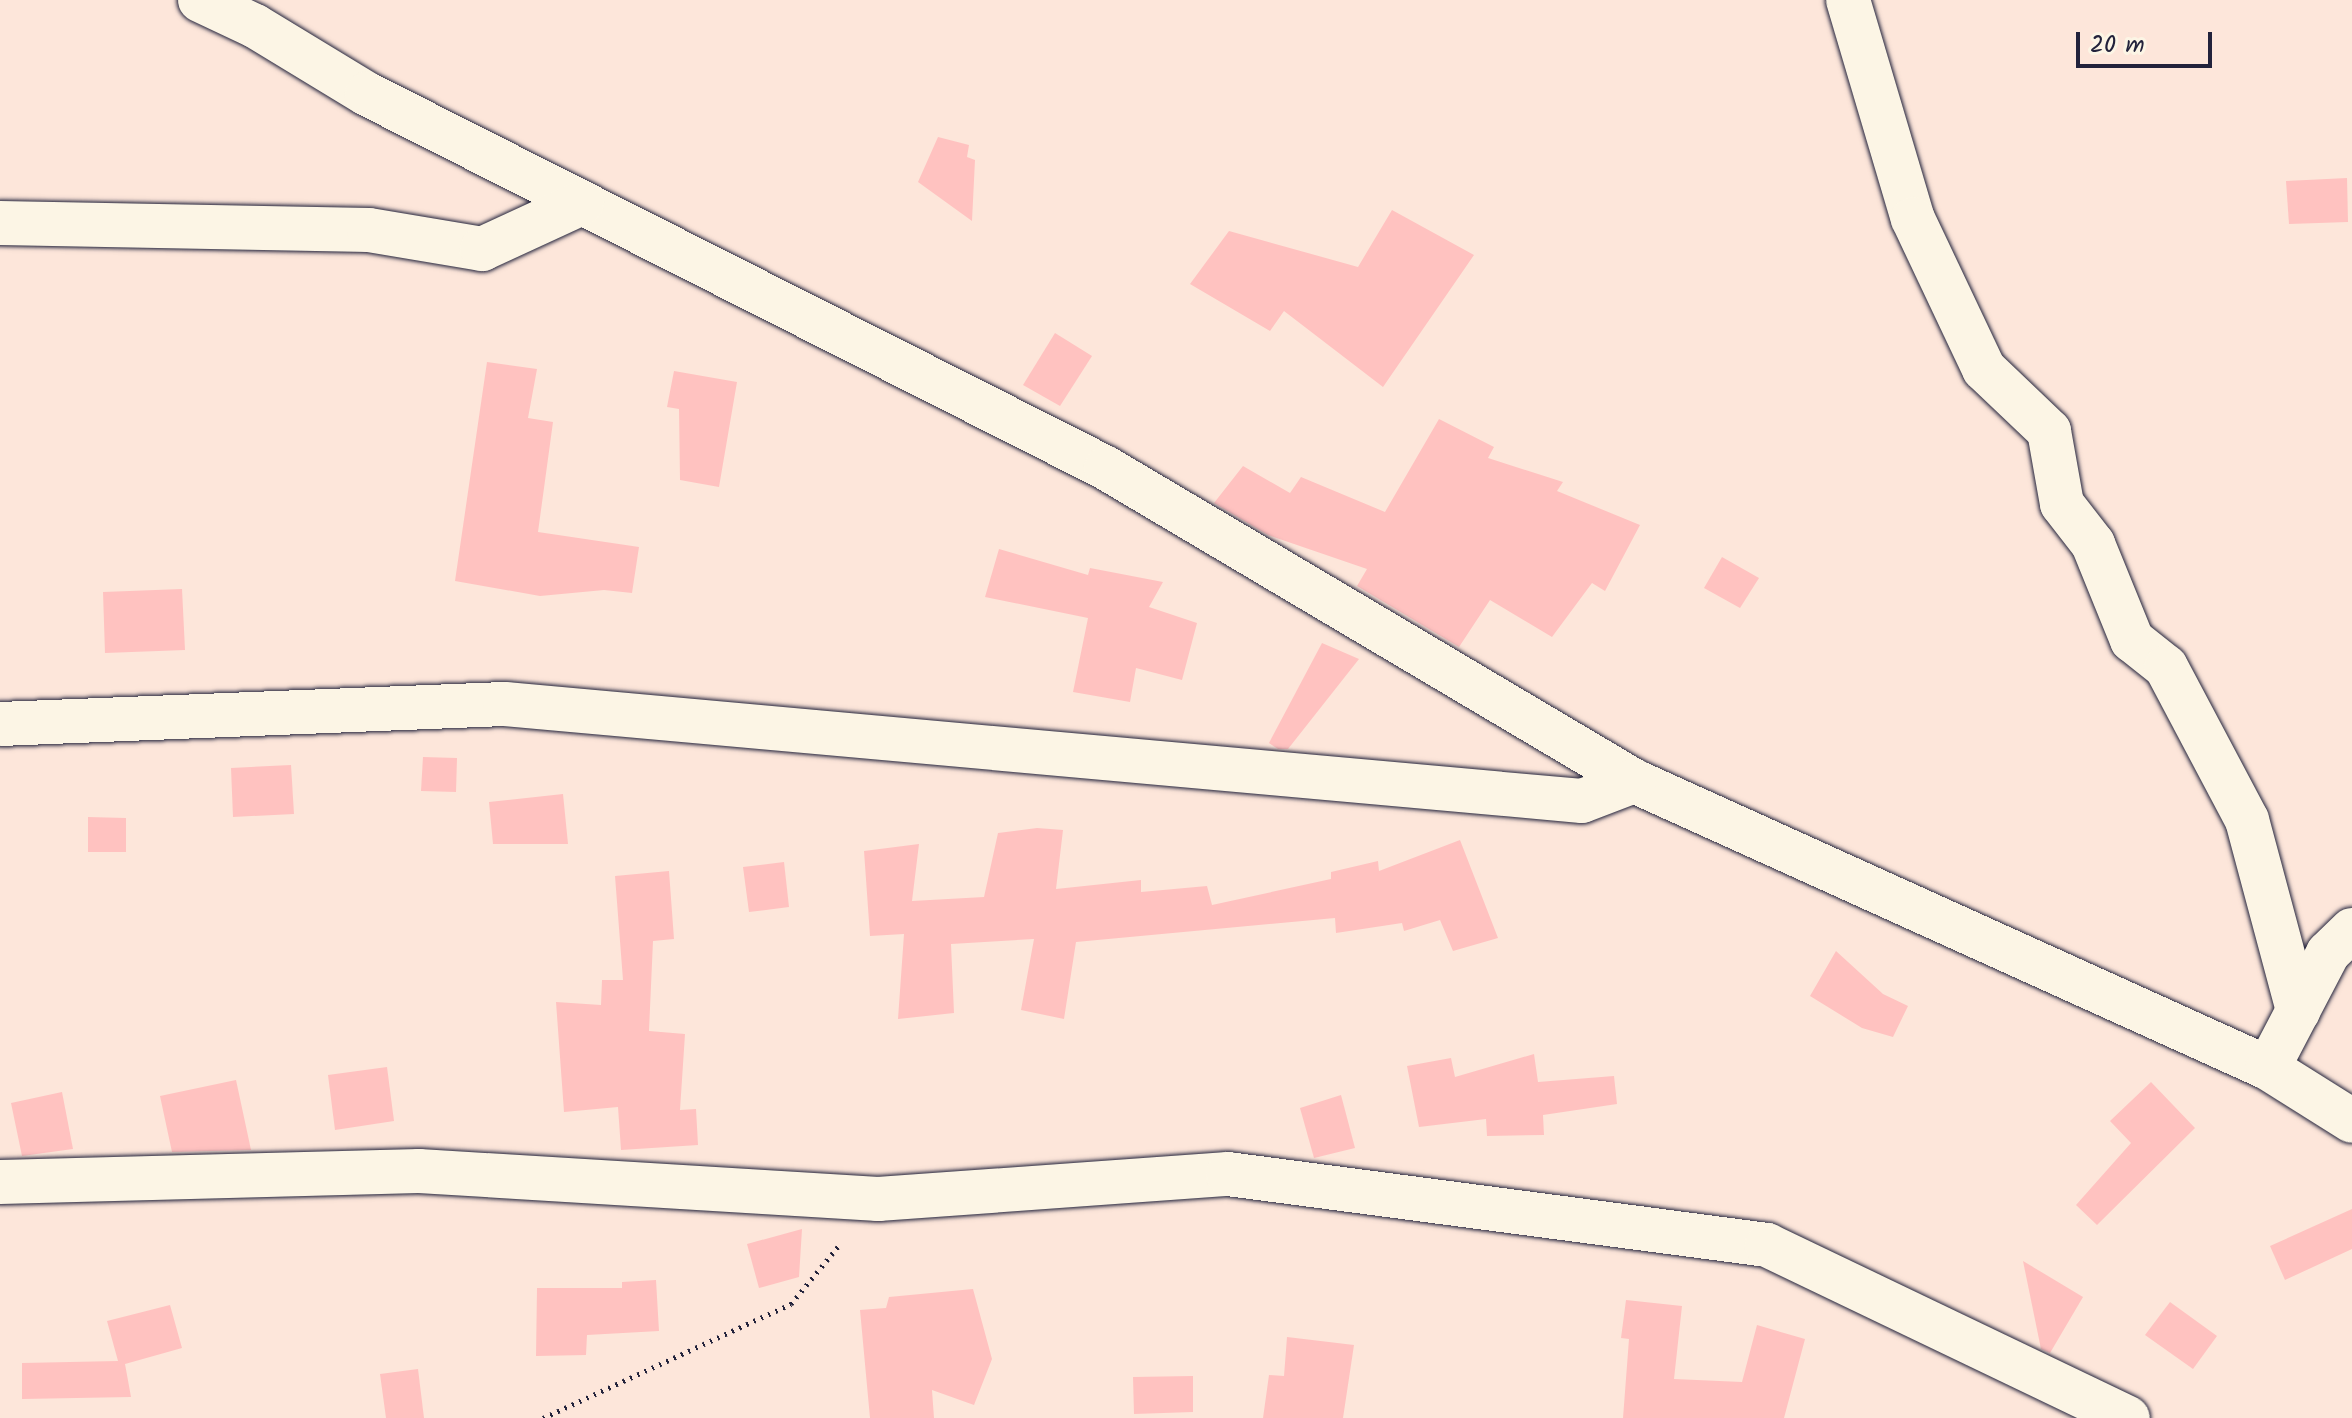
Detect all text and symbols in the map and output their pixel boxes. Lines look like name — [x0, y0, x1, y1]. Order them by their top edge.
scale bar — [2080, 16, 2216, 66]
text: 20 m — [2090, 26, 2145, 65]

